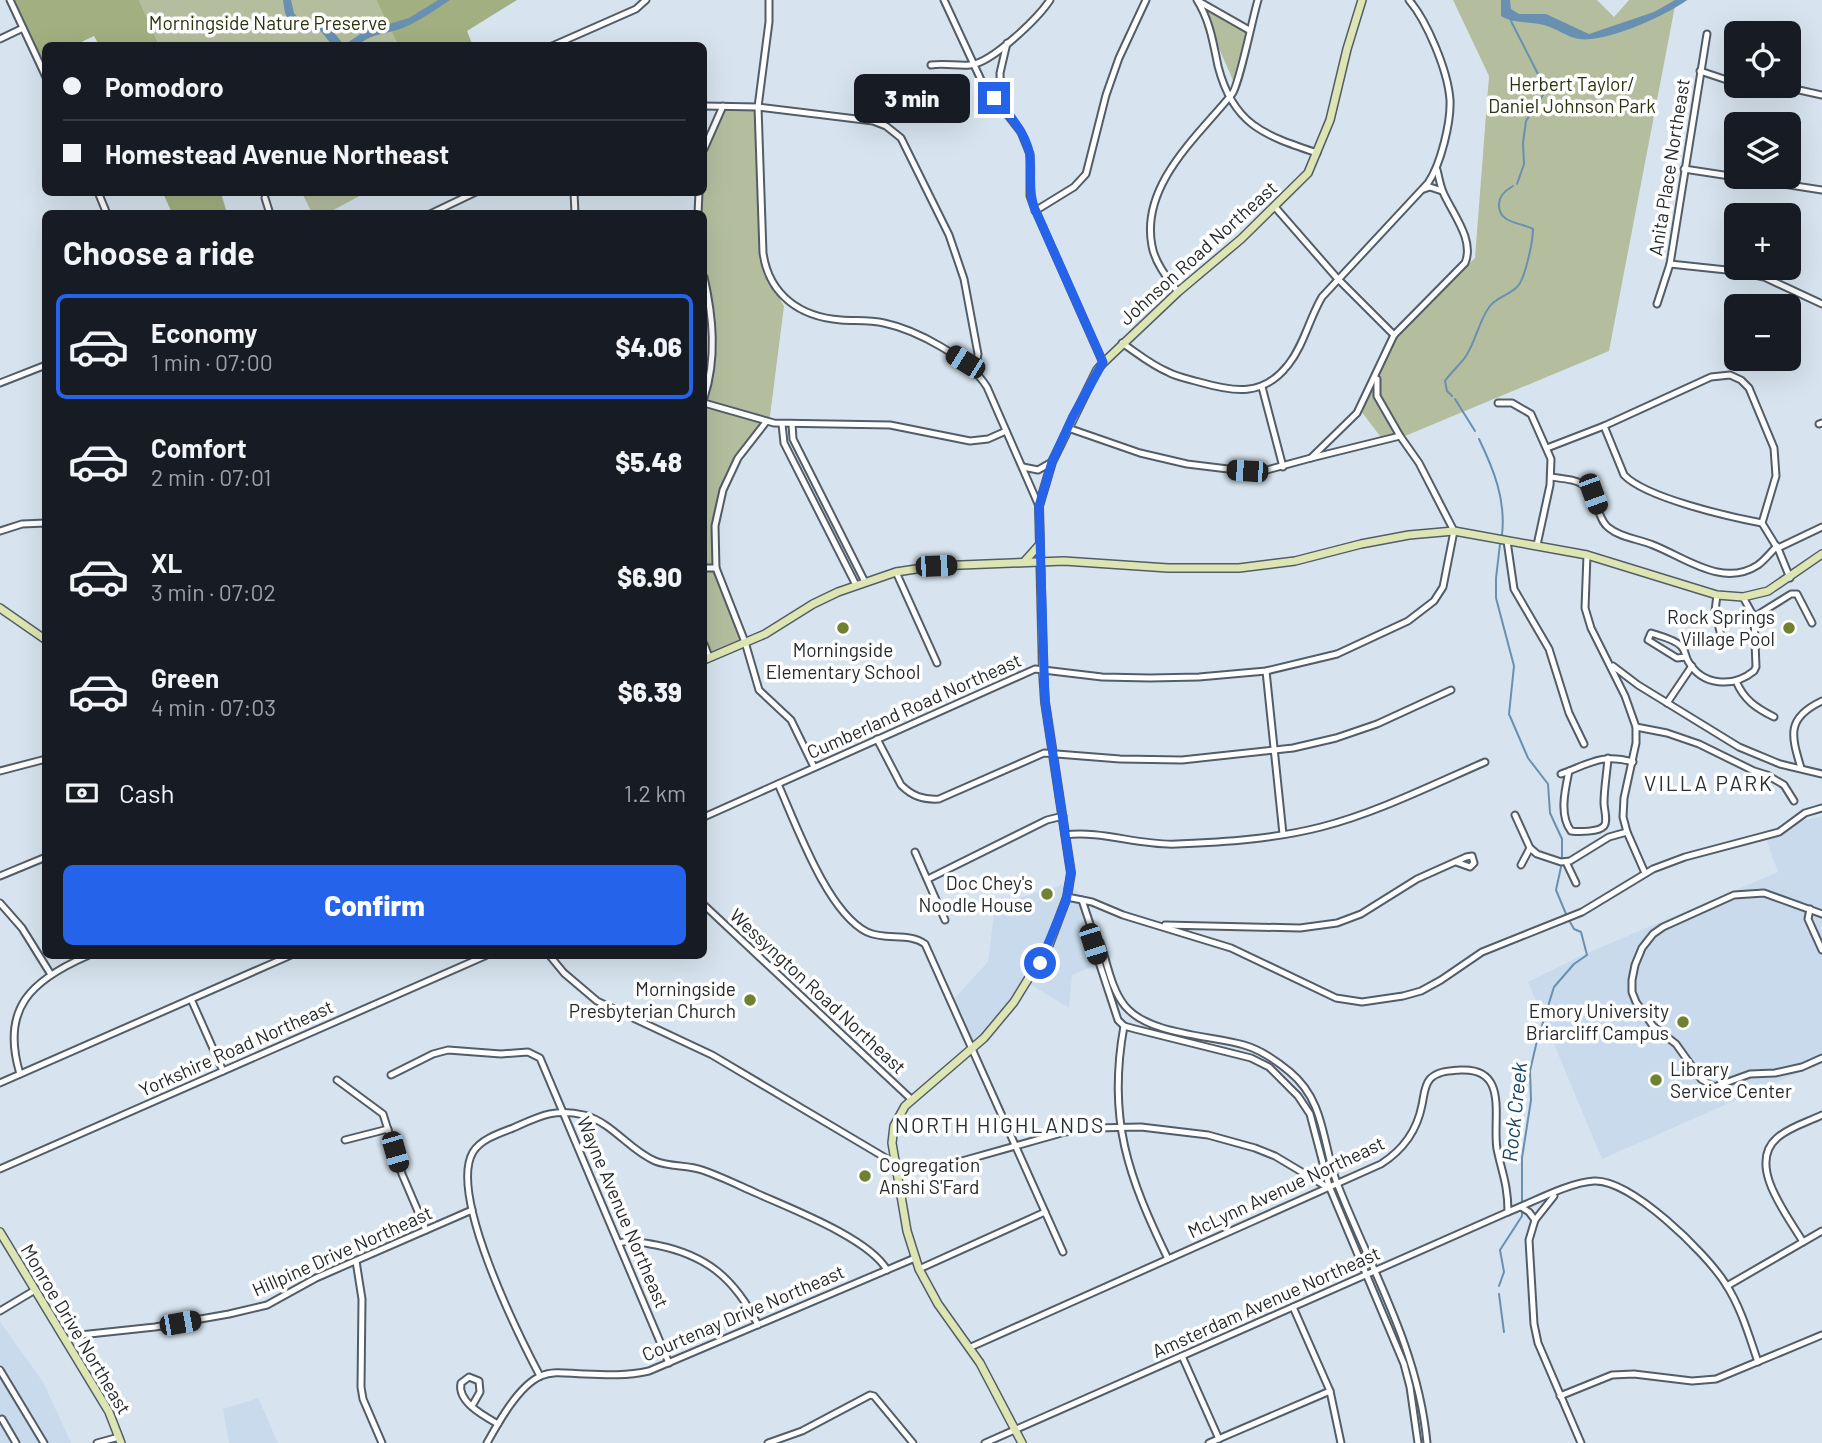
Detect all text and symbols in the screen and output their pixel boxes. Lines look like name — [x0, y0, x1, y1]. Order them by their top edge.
park label: Morningside Nature Preserve — [149, 11, 387, 34]
map controls — [1724, 21, 1801, 371]
button: locate — [1724, 21, 1801, 98]
text: Pomodoro — [105, 71, 224, 102]
park label: Herbert Taylor/ Daniel Johnson Park — [1488, 72, 1656, 117]
callout: 3 min — [854, 74, 970, 122]
street label: Anita Place Northeast — [1643, 77, 1694, 257]
route end — [978, 82, 1010, 114]
text: 3 min — [884, 84, 940, 112]
button: layers — [1724, 112, 1801, 189]
text: Homestead Avenue Northeast — [105, 138, 449, 169]
street label: Johnson Road Northeast — [1114, 176, 1281, 330]
button: + — [1724, 203, 1801, 280]
text: Choose a ride — [63, 233, 255, 271]
button: − — [1724, 294, 1801, 371]
icon: car — [67, 315, 130, 378]
text: Economy — [151, 317, 257, 348]
text: $4.06 — [615, 331, 682, 362]
car — [942, 342, 989, 382]
text: 1 min · 07:00 — [151, 348, 273, 376]
icon: car — [67, 430, 130, 493]
text: Comfort — [151, 432, 247, 463]
text: $5.48 — [615, 446, 682, 477]
car — [1226, 459, 1269, 483]
text: 2 min · 07:01 — [151, 463, 271, 491]
car — [1576, 471, 1611, 517]
icon: car — [67, 545, 130, 608]
text: XL — [151, 547, 182, 578]
car — [915, 555, 958, 577]
text: $6.90 — [617, 561, 682, 592]
text: 3 min · 07:02 — [151, 578, 276, 606]
place label: Rock Springs Village Pool — [1667, 605, 1775, 650]
marker: Morningside Elementary School — [835, 620, 851, 636]
marker: Rock Springs Village Pool — [1781, 620, 1797, 636]
place label: Morningside Elementary School — [766, 638, 920, 683]
street label: Cumberland Road Northeast — [803, 648, 1024, 763]
icon: car — [67, 660, 130, 723]
text: Green — [151, 662, 219, 693]
text: $6.39 — [618, 676, 682, 707]
text: 4 min · 07:03 — [151, 693, 276, 721]
district label: VILLA PARK — [1644, 770, 1774, 795]
icon: cash — [63, 774, 101, 812]
text: Cash — [119, 777, 174, 808]
text: 1.2 km — [624, 779, 686, 807]
button: Confirm — [63, 865, 686, 945]
place label: Doc Chey's Noodle House — [919, 871, 1033, 916]
marker: Doc Chey's Noodle House — [1039, 886, 1055, 902]
street label: Wessyngton Road Northeast — [726, 903, 911, 1078]
car — [1077, 921, 1110, 967]
route start — [1024, 947, 1056, 979]
place label: Morningside Presbyterian Church — [569, 977, 736, 1022]
marker: Morningside Presbyterian Church — [742, 992, 758, 1008]
street label: Yorkshire Road Northeast — [135, 994, 337, 1101]
place label: Emory University Briarcliff Campus — [1526, 999, 1669, 1044]
marker: Emory University Briarcliff Campus — [1675, 1014, 1691, 1030]
place label: Library Service Center — [1670, 1057, 1792, 1102]
water label: Rock Creek — [1496, 1060, 1531, 1163]
marker: Library Service Center — [1648, 1072, 1664, 1088]
district label: NORTH HIGHLANDS — [895, 1112, 1105, 1137]
street label: Wayne Avenue Northeast — [573, 1113, 674, 1311]
car — [380, 1129, 411, 1175]
street label: McLynn Avenue Northeast — [1184, 1131, 1388, 1242]
place label: Cogregation Anshi S'Fard — [879, 1153, 980, 1198]
marker: Cogregation Anshi S'Fard — [857, 1168, 873, 1184]
street label: Hillpine Drive Northeast — [248, 1200, 435, 1301]
street label: Monroe Drive Northeast — [16, 1239, 136, 1418]
street label: Amsterdam Avenue Northeast — [1148, 1241, 1383, 1362]
street label: Courtenay Drive Northeast — [638, 1259, 847, 1366]
car — [158, 1309, 203, 1337]

